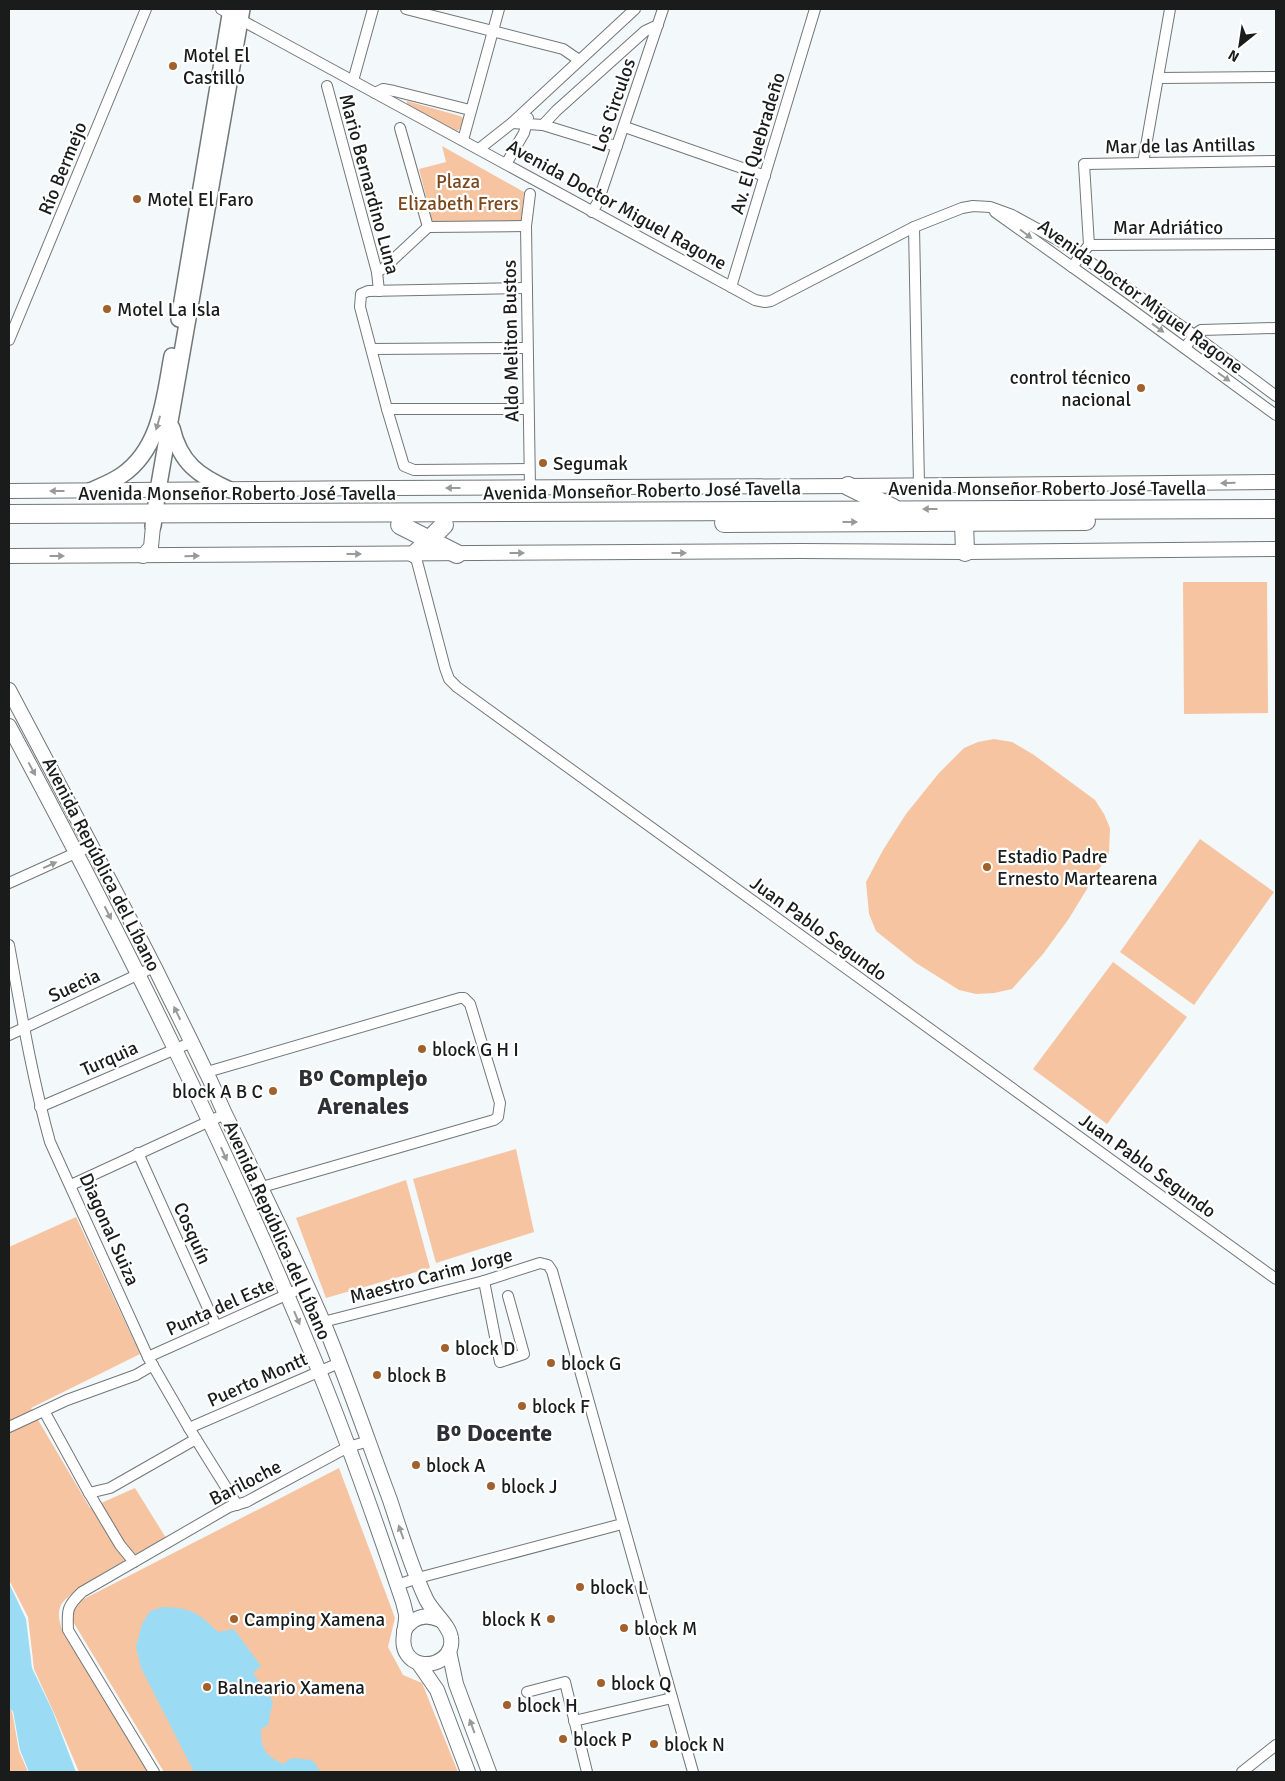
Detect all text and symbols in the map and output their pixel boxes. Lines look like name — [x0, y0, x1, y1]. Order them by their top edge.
north arrow — [1215, 20, 1265, 70]
place label: Motel El Castillo — [183, 44, 250, 90]
text: N — [1225, 46, 1242, 66]
street label: Los Circulos — [587, 55, 641, 156]
marker: Motel El Castillo — [167, 60, 179, 72]
street label: Av. El Quebradeño — [725, 69, 791, 217]
street label: Mario Bernardino Luna — [333, 91, 405, 277]
street label: Río Bermejo — [33, 118, 93, 219]
street label: Mar de las Antillas — [1105, 133, 1255, 159]
street label: Avenida Doctor Miguel Ragone — [502, 134, 731, 275]
park label: Plaza Elizabeth Frers — [397, 170, 519, 216]
place label: Motel El Faro — [147, 188, 254, 212]
marker: Motel El Faro — [131, 193, 143, 205]
street label: Avenida Doctor Miguel Ragone — [1033, 214, 1248, 379]
street label: Mar Adriático — [1113, 216, 1223, 240]
one-way arrow — [1019, 229, 1033, 239]
street label: Aldo Meliton Bustos — [498, 260, 524, 422]
place label: Motel La Isla — [117, 298, 220, 322]
marker: Motel La Isla — [101, 303, 113, 315]
one-way arrow — [1151, 323, 1164, 334]
place label: control técnico nacional — [1010, 366, 1131, 412]
one-way arrow — [1217, 372, 1231, 382]
marker: control técnico nacional — [1135, 382, 1147, 394]
one-way arrow — [154, 415, 162, 431]
place label: Segumak — [553, 452, 628, 476]
marker: Segumak — [537, 457, 549, 469]
street label: Avenida Monseñor Roberto José Tavella — [483, 476, 801, 506]
street label: Avenida Monseñor Roberto José Tavella — [888, 477, 1206, 501]
one-way arrow — [1219, 479, 1235, 487]
street label: Avenida Monseñor Roberto José Tavella — [78, 482, 396, 506]
one-way arrow — [444, 484, 460, 492]
one-way arrow — [49, 487, 65, 495]
one-way arrow — [922, 505, 938, 513]
one-way arrow — [842, 518, 858, 526]
one-way arrow — [509, 549, 525, 557]
one-way arrow — [671, 549, 687, 557]
one-way arrow — [346, 550, 362, 558]
one-way arrow — [184, 551, 200, 559]
one-way arrow — [50, 552, 66, 560]
street label: Avenida República del Líbano — [37, 753, 166, 976]
one-way arrow — [28, 762, 36, 776]
place label: Estadio Padre Ernesto Martearena — [997, 845, 1158, 891]
one-way arrow — [43, 860, 57, 868]
marker: Estadio Padre Ernesto Martearena — [981, 861, 993, 873]
street label: Juan Pablo Segundo — [745, 871, 892, 987]
one-way arrow — [104, 905, 112, 920]
street label: Suecia — [45, 964, 104, 1008]
one-way arrow — [173, 1006, 181, 1020]
street label: Turquia — [77, 1036, 142, 1082]
place label: block G H I — [432, 1038, 519, 1062]
marker: block G H I — [416, 1043, 428, 1055]
district label: Bº Complejo Arenales — [298, 1063, 428, 1121]
place label: block A B C — [172, 1080, 263, 1104]
marker: block A B C — [267, 1085, 279, 1097]
street label: Juan Pablo Segundo — [1074, 1108, 1221, 1224]
street label: Avenida República del Líbano — [218, 1117, 336, 1344]
one-way arrow — [221, 1147, 229, 1161]
street label: Diagonal Suiza — [74, 1169, 145, 1289]
street label: Cosquín — [168, 1199, 216, 1268]
street label: Maestro Carim Jorge — [347, 1243, 515, 1309]
street label: Punta del Este — [162, 1272, 278, 1341]
one-way arrow — [293, 1311, 301, 1325]
place label: block D — [455, 1337, 515, 1361]
marker: block D — [439, 1342, 451, 1354]
street label: Puerto Montt — [204, 1347, 312, 1413]
place label: block G — [561, 1352, 621, 1376]
marker: block G — [545, 1357, 557, 1369]
place label: block B — [387, 1364, 446, 1388]
marker: block B — [371, 1369, 383, 1381]
place label: block F — [532, 1395, 590, 1419]
marker: block F — [516, 1400, 528, 1412]
district label: Bº Docente — [436, 1418, 552, 1448]
place label: block A — [426, 1454, 486, 1478]
street label: Bariloche — [205, 1455, 286, 1511]
marker: block A — [410, 1459, 422, 1471]
place label: block J — [501, 1475, 557, 1499]
marker: block J — [485, 1480, 497, 1492]
one-way arrow — [397, 1524, 405, 1539]
place label: block L — [590, 1576, 648, 1600]
marker: block L — [574, 1581, 586, 1593]
place label: Camping Xamena — [244, 1608, 385, 1632]
place label: block K — [482, 1608, 542, 1632]
marker: Camping Xamena — [228, 1613, 240, 1625]
marker: block K — [545, 1613, 557, 1625]
place label: block M — [634, 1617, 697, 1641]
marker: block M — [618, 1622, 630, 1634]
place label: block Q — [611, 1672, 671, 1696]
place label: Balneario Xamena — [217, 1676, 365, 1700]
marker: block Q — [595, 1677, 607, 1689]
marker: Balneario Xamena — [201, 1681, 213, 1693]
place label: block H — [517, 1694, 578, 1718]
marker: block H — [501, 1699, 513, 1711]
one-way arrow — [468, 1719, 475, 1734]
place label: block P — [573, 1728, 632, 1752]
marker: block P — [557, 1733, 569, 1745]
place label: block N — [664, 1733, 725, 1757]
marker: block N — [648, 1738, 660, 1750]

